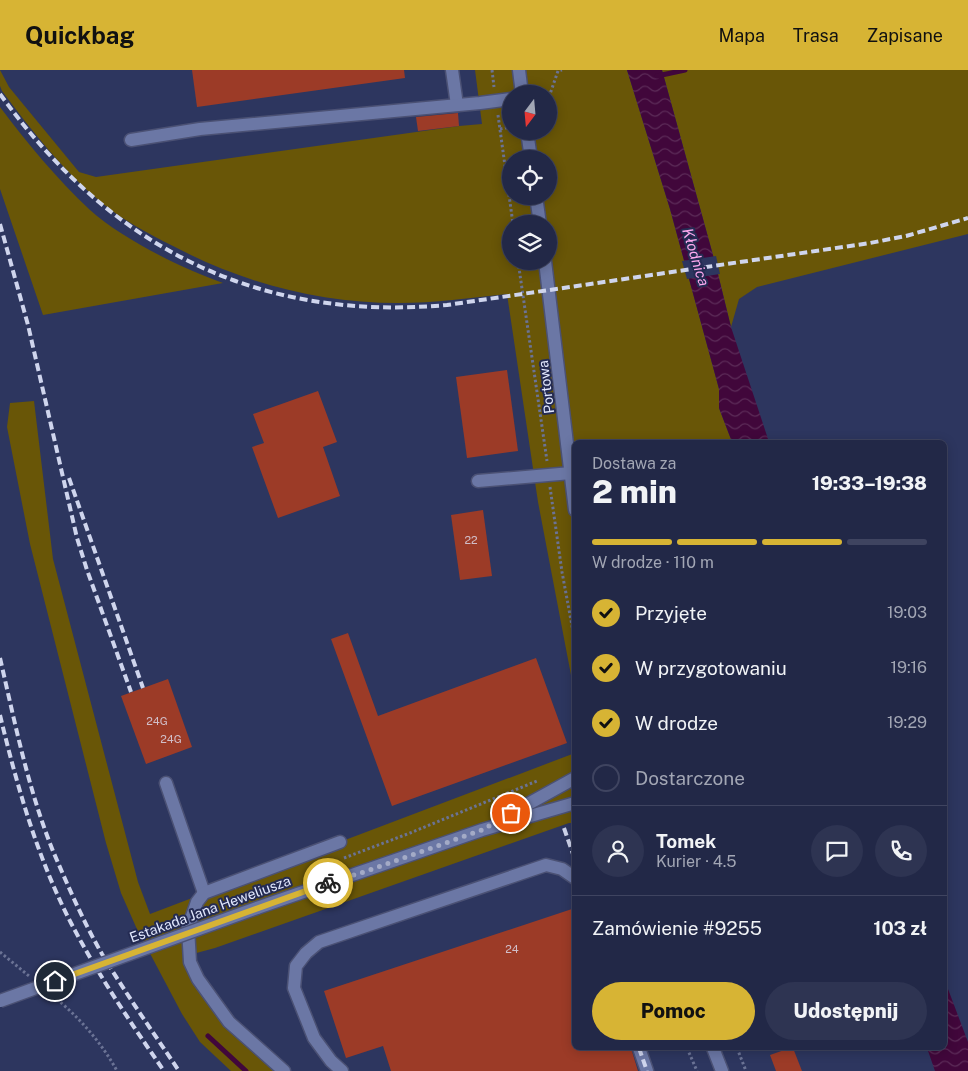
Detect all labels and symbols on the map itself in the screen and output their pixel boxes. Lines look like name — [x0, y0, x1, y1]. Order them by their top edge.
north arrow — [502, 85, 558, 140]
water label: Kłodnica — [679, 226, 713, 288]
street label: Portowa — [535, 359, 557, 415]
house number: 22 — [464, 534, 478, 546]
house number: 24G — [146, 715, 168, 727]
house number: 24G — [160, 733, 182, 745]
pin — [490, 792, 532, 834]
courier — [303, 858, 353, 908]
street label: Estakada Jana Heweliusza — [127, 872, 293, 946]
house number: 24 — [505, 943, 519, 955]
pin — [34, 960, 76, 1002]

